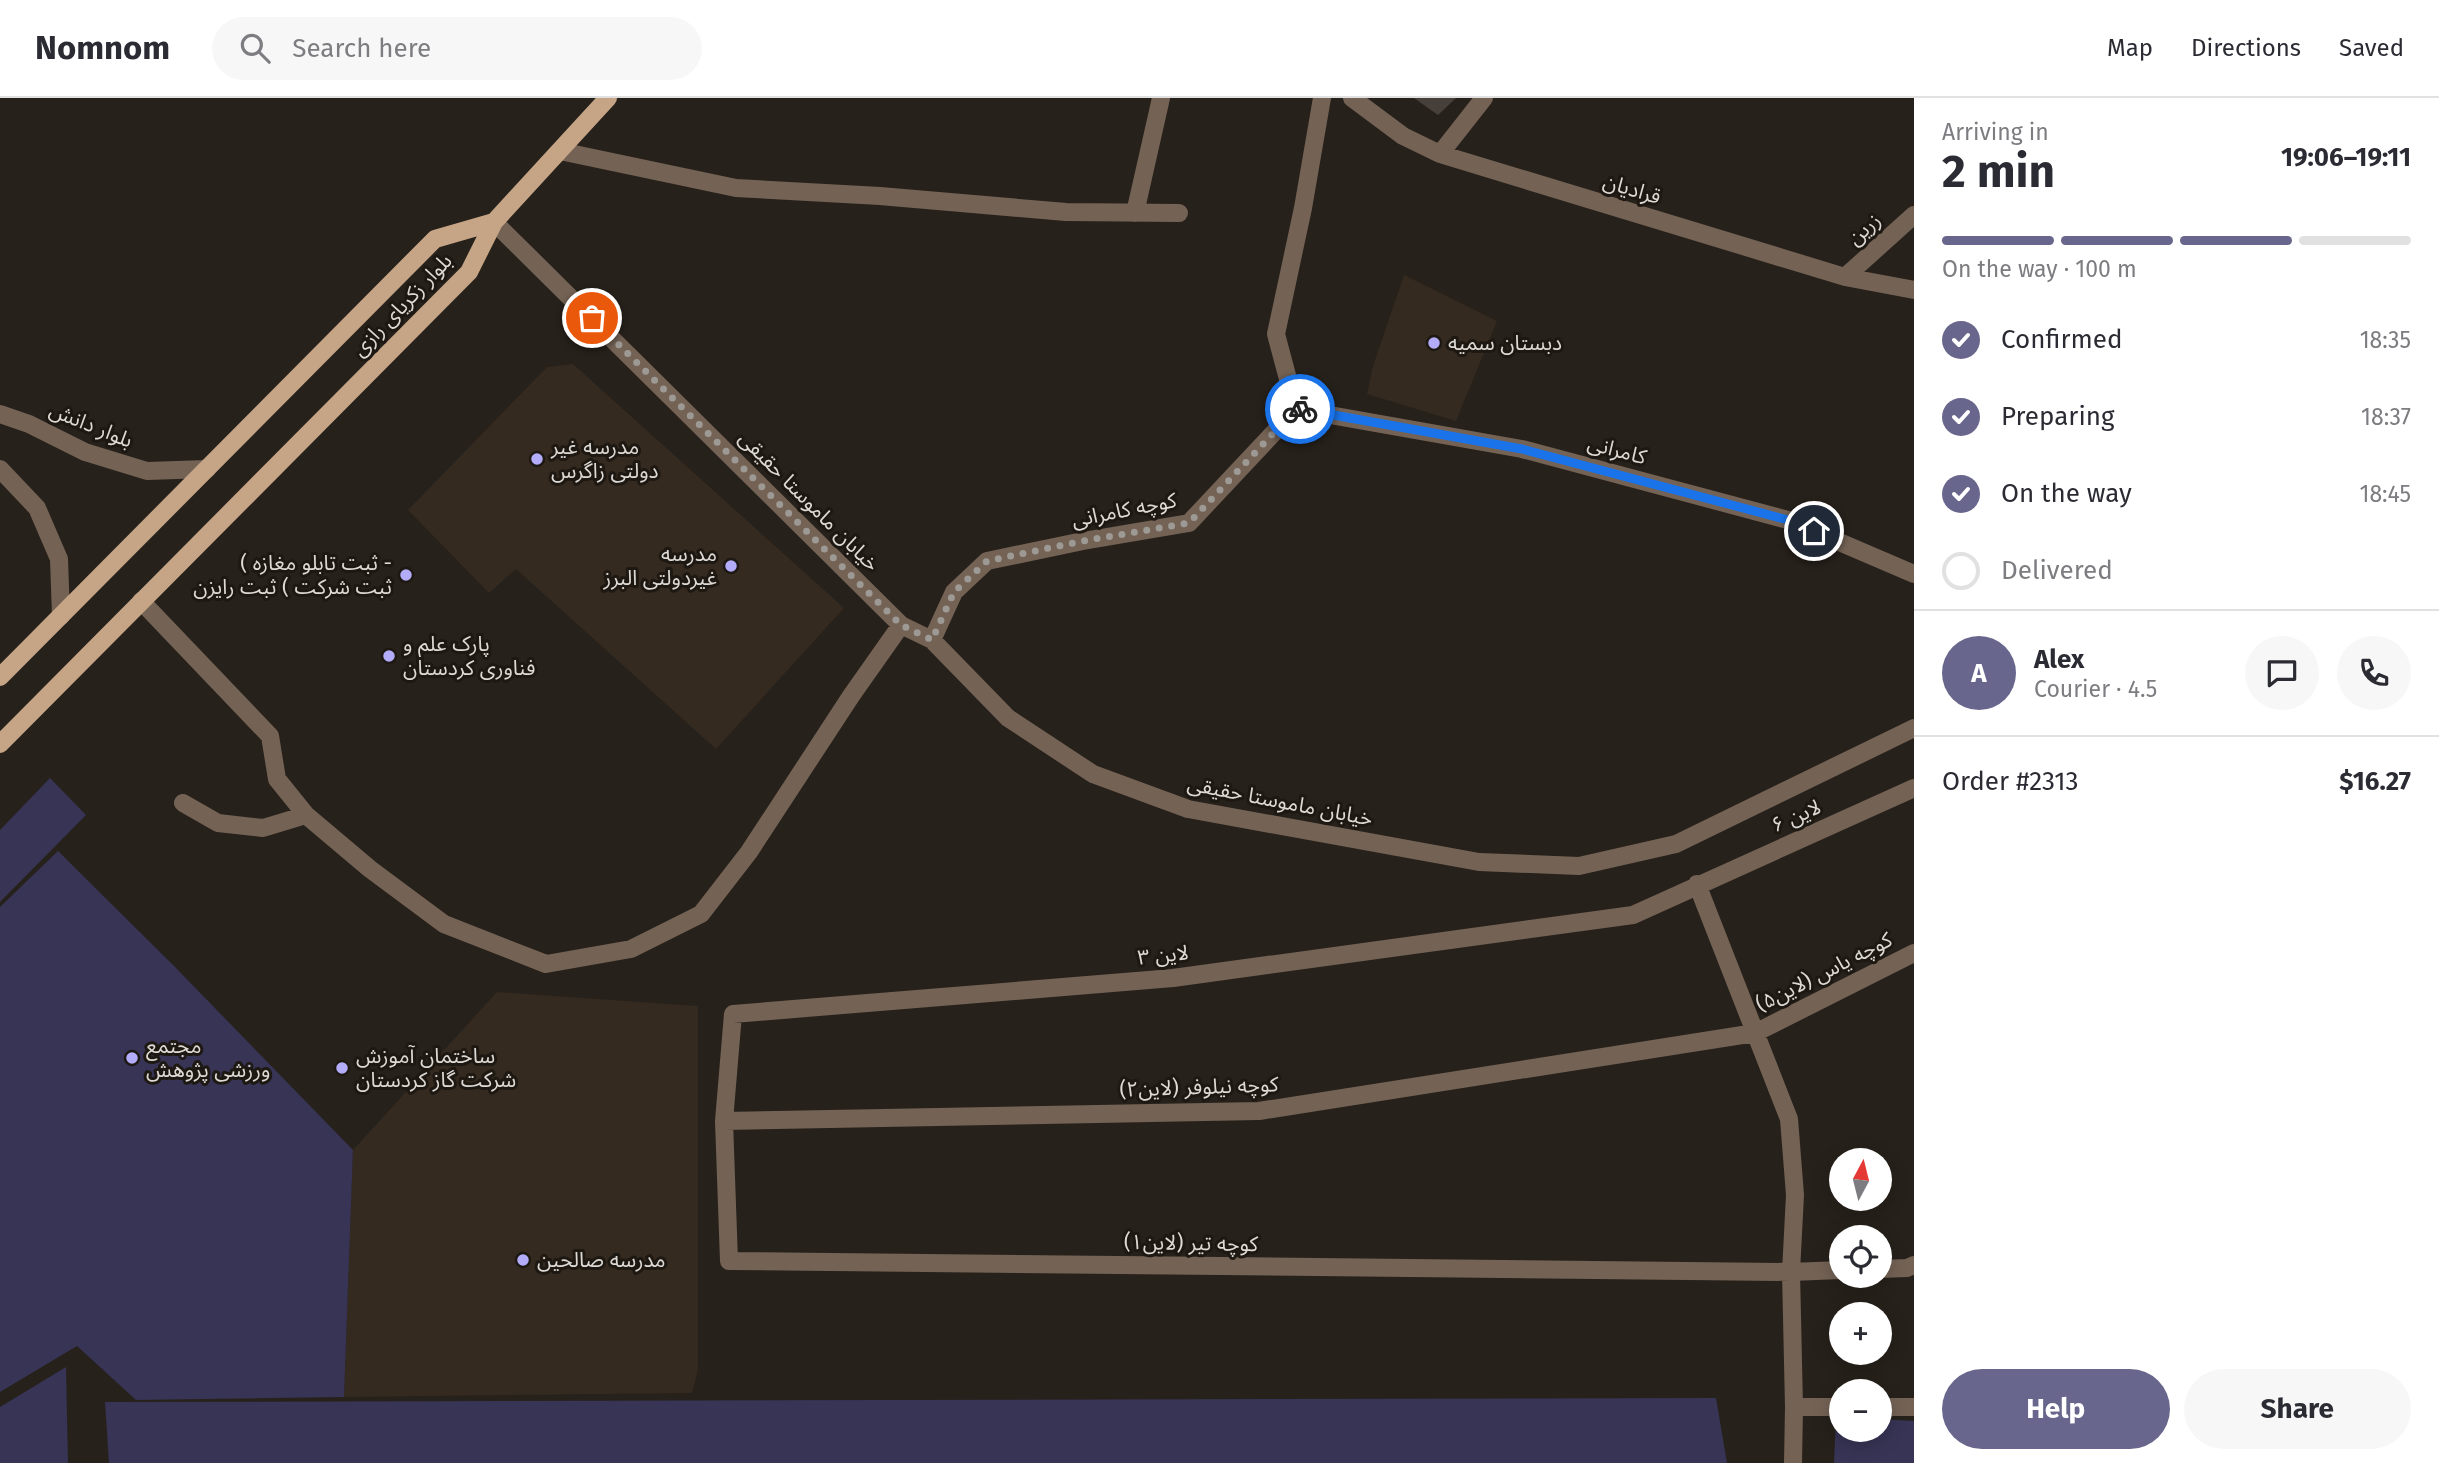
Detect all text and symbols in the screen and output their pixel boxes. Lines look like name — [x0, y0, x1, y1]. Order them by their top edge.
search box — [212, 17, 702, 80]
text: Nomnom — [35, 28, 170, 68]
icon: search — [236, 29, 274, 67]
text: Search here — [292, 33, 431, 64]
text: Map — [2107, 34, 2153, 62]
text: Directions — [2191, 34, 2301, 62]
text: Saved — [2339, 34, 2404, 62]
text: Arriving in — [1942, 118, 2049, 146]
text: 19:06–19:11 — [2281, 142, 2411, 173]
text: 2 min — [1942, 144, 2055, 199]
street label: قرادیان — [1600, 168, 1664, 210]
street label: زرین — [1842, 207, 1886, 251]
street label: بلوار زکریای رازی — [346, 248, 458, 362]
text: On the way · 100 m — [1942, 255, 2137, 283]
pin — [562, 288, 622, 348]
icon: bag — [573, 299, 611, 337]
icon: check — [1942, 321, 1980, 359]
text: Confirmed — [2001, 324, 2122, 355]
text: 18:35 — [2360, 326, 2411, 354]
place label: دبستان سمیه — [1448, 330, 1562, 356]
marker: دبستان سمیه — [1426, 335, 1442, 351]
courier — [1265, 374, 1335, 444]
icon: bike — [1281, 390, 1319, 428]
street label: بلوار دانش — [46, 397, 136, 453]
icon: check — [1942, 398, 1980, 436]
text: Preparing — [2001, 401, 2114, 432]
text: 18:37 — [2361, 403, 2411, 431]
street label: خیابان ماموستا حقیقی — [733, 425, 885, 577]
street label: کامرانی — [1585, 430, 1650, 470]
place label: مدرسه غیر دولتی زاگرس — [550, 434, 659, 484]
marker: مدرسه غیر دولتی زاگرس — [529, 451, 545, 467]
icon: check — [1942, 475, 1980, 513]
text: On the way — [2001, 478, 2132, 509]
text: 18:45 — [2359, 480, 2411, 508]
street label: کوچه کامرانی — [1069, 487, 1179, 533]
pin — [1784, 501, 1844, 561]
icon: home — [1795, 512, 1833, 550]
place label: مدرسه غیردولتی البرز — [603, 541, 717, 591]
place label: ( ثبت تابلو مغازه - ثبت شرکت ) ثبت رایزن — [193, 550, 392, 600]
text: Delivered — [2001, 555, 2113, 586]
marker: مدرسه غیردولتی البرز — [723, 558, 739, 574]
marker: ( ثبت تابلو مغازه - ثبت شرکت ) ثبت رایزن — [398, 567, 414, 583]
place label: پارک علم و فناوری کردستان — [403, 631, 535, 681]
button: chat — [2245, 636, 2319, 710]
button: phone — [2337, 636, 2411, 710]
text: Alex — [2034, 644, 2084, 675]
marker: پارک علم و فناوری کردستان — [381, 648, 397, 664]
text: A — [1971, 658, 1987, 689]
text: Courier · 4.5 — [2034, 675, 2157, 703]
text: Order #2313 — [1942, 766, 2078, 797]
text: $16.27 — [2339, 766, 2411, 797]
street label: خیابان ماموستا حقیقی — [1185, 770, 1375, 832]
street label: لاین ۶ — [1767, 794, 1825, 838]
street label: کوچه یاس (لاین۵) — [1751, 926, 1897, 1018]
street label: لاین ۳ — [1136, 939, 1190, 971]
place label: مجتمع ورزشی پژوهش — [146, 1033, 270, 1083]
place label: ساختمان آموزش شرکت گاز کردستان — [356, 1043, 516, 1093]
marker: مجتمع ورزشی پژوهش — [124, 1050, 140, 1066]
marker: ساختمان آموزش شرکت گاز کردستان — [334, 1060, 350, 1076]
street label: کوچه نیلوفر (لاین۲) — [1119, 1071, 1279, 1103]
north arrow — [1829, 1148, 1892, 1211]
map controls — [1829, 1148, 1892, 1442]
button: locate — [1829, 1225, 1892, 1288]
street label: کوچه تیر (لاین۱) — [1124, 1229, 1259, 1257]
place label: مدرسه صالحین — [537, 1247, 666, 1273]
marker: مدرسه صالحین — [515, 1252, 531, 1268]
button: + — [1829, 1302, 1892, 1365]
button: Help — [1942, 1369, 2170, 1449]
button: Share — [2184, 1369, 2411, 1449]
button: − — [1829, 1379, 1892, 1442]

